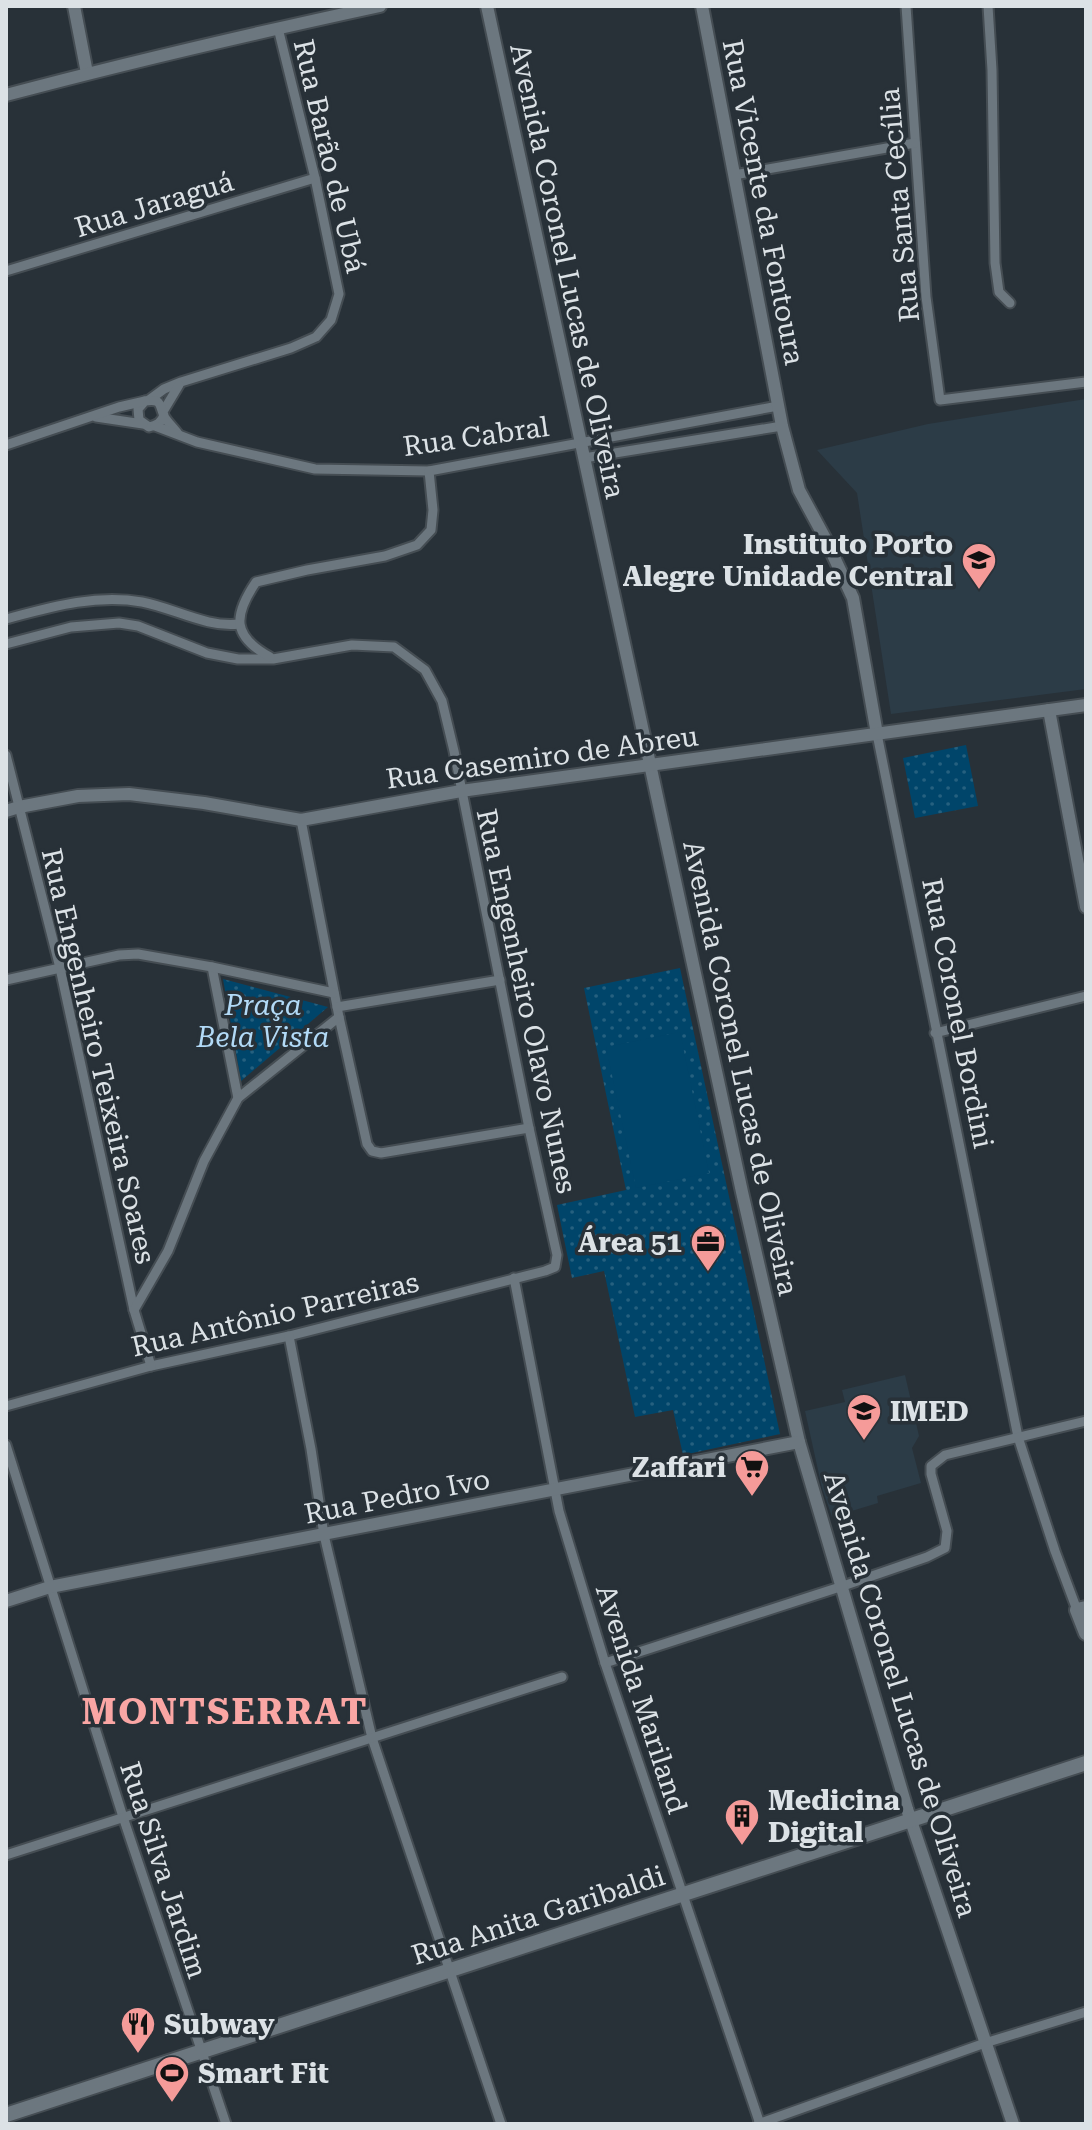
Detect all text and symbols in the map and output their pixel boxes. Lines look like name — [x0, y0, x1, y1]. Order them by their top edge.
street label: Rua Barão de Ubá — [287, 36, 372, 276]
street label: Rua Vicente da Fontoura — [716, 36, 811, 368]
street label: Avenida Coronel Lucas de Oliveira — [503, 41, 632, 502]
street label: Rua Santa Cecília — [873, 86, 926, 323]
street label: Rua Jaraguá — [71, 165, 237, 244]
street label: Rua Cabral — [401, 410, 551, 463]
place label: Instituto Porto Alegre Unidade Central — [623, 528, 953, 593]
school or university icon: Instituto Porto Alegre Unidade Central — [960, 541, 998, 591]
street label: Rua Casemiro de Abreu — [384, 719, 700, 796]
street label: Rua Engenheiro Olavo Nunes — [470, 806, 583, 1196]
street label: Avenida Coronel Lucas de Oliveira — [676, 838, 805, 1299]
street label: Rua Engenheiro Teixeira Soares — [35, 845, 162, 1267]
street label: Rua Coronel Bordini — [915, 875, 1000, 1151]
park label: Praça Bela Vista — [195, 989, 330, 1054]
office icon: Área 51 — [689, 1223, 727, 1273]
place label: Área 51 — [578, 1225, 682, 1259]
street label: Rua Antônio Parreiras — [128, 1265, 422, 1364]
school or university icon: IMED — [845, 1392, 883, 1442]
place label: IMED — [890, 1395, 969, 1428]
supermarket icon: Zaffari — [733, 1448, 771, 1498]
place label: Zaffari — [632, 1451, 726, 1484]
street label: Rua Pedro Ivo — [302, 1462, 493, 1531]
street label: Avenida Coronel Lucas de Oliveira — [817, 1467, 984, 1921]
street label: Avenida Mariland — [589, 1580, 694, 1818]
district label: MONTSERRAT — [81, 1691, 369, 1733]
street label: Rua Silva Jardim — [113, 1758, 214, 1982]
place label: Medicina Digital — [768, 1784, 900, 1849]
building icon: Medicina Digital — [723, 1797, 761, 1847]
street label: Rua Anita Garibaldi — [407, 1859, 669, 1972]
restaurant icon: Subway — [119, 2005, 157, 2055]
place label: Subway — [164, 2008, 275, 2041]
sports icon: Smart Fit — [153, 2054, 191, 2104]
place label: Smart Fit — [198, 2057, 329, 2090]

